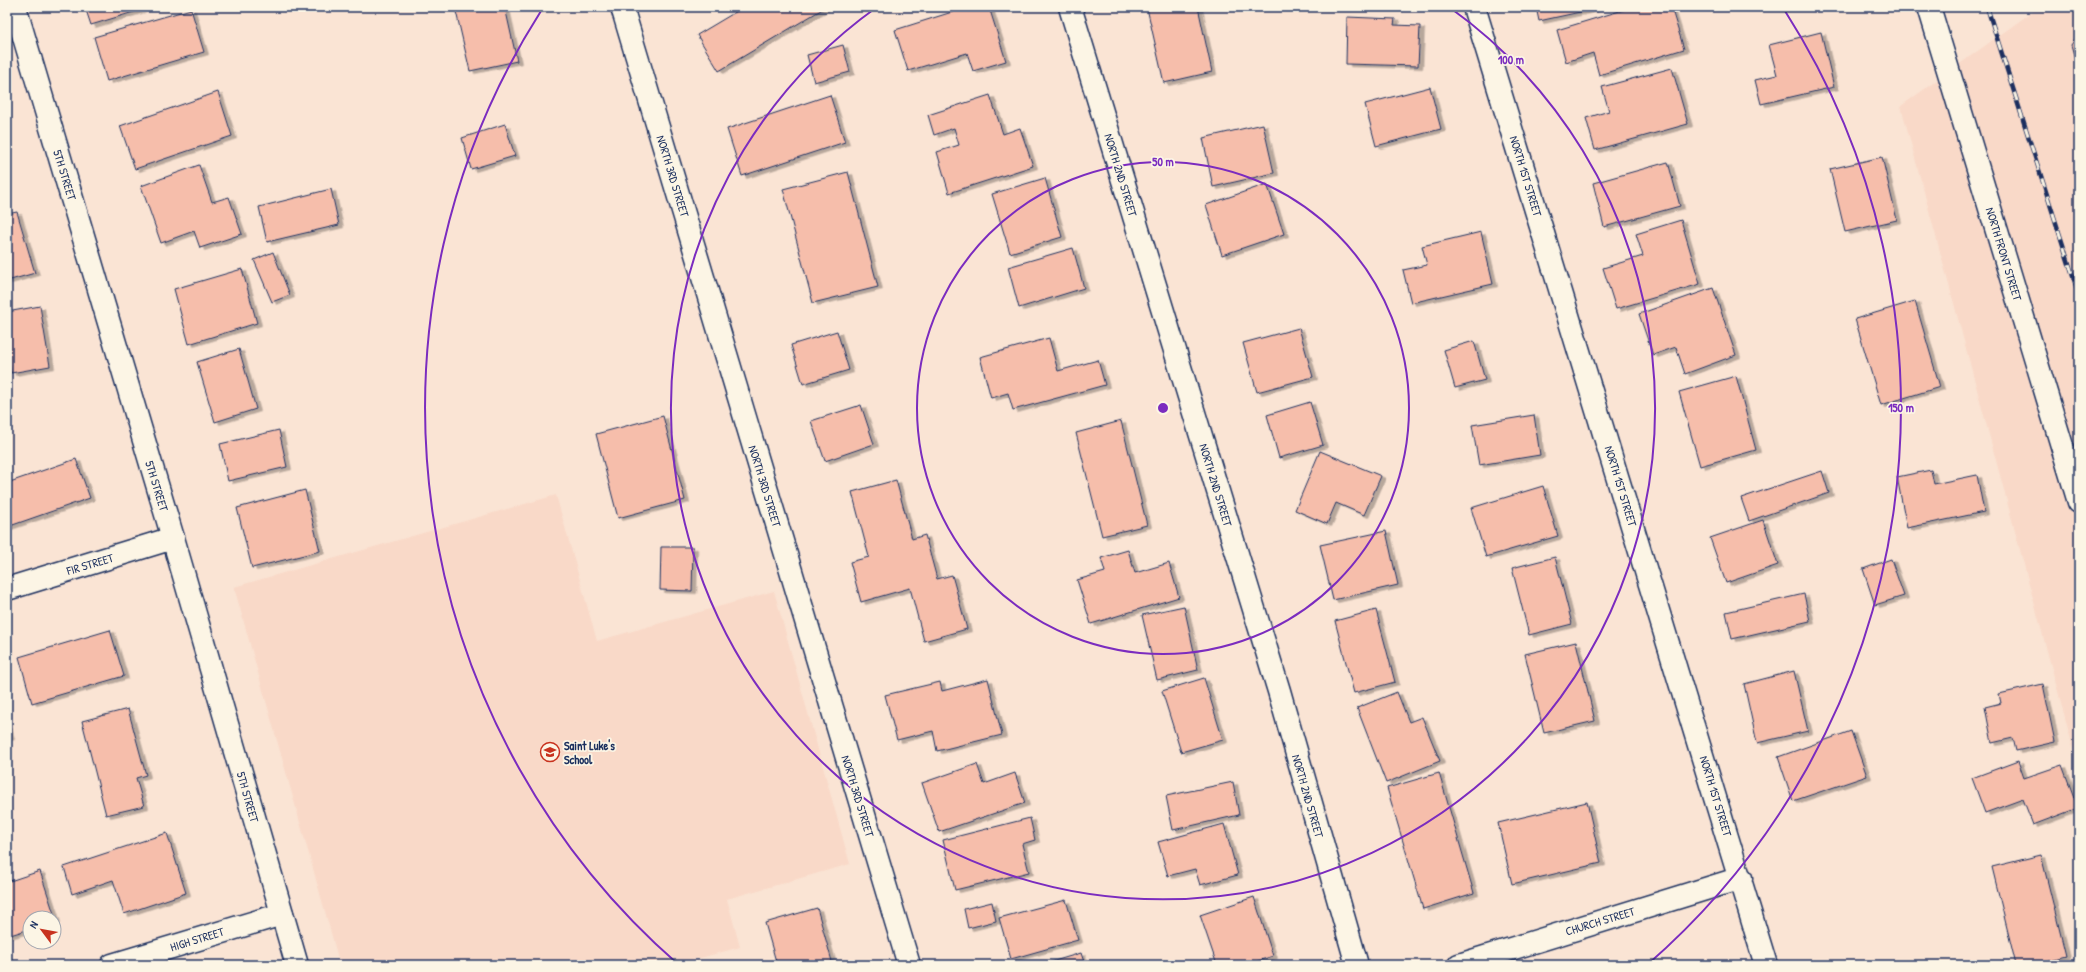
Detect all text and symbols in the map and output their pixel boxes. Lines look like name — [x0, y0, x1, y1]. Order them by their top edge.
text: 100 m — [1498, 51, 1524, 68]
street label: NORTH 2ND STREET — [1100, 132, 1142, 219]
street label: NORTH 3RD STREET — [653, 133, 694, 219]
street label: NORTH 1ST STREET — [1506, 134, 1546, 219]
street label: 5TH STREET — [49, 148, 81, 203]
text: 50 m — [1152, 153, 1174, 170]
street label: NORTH FRONT STREET — [1982, 205, 2026, 303]
text: 150 m — [1888, 399, 1914, 416]
centre of rings — [1156, 401, 1170, 415]
street label: NORTH 2ND STREET — [1195, 442, 1237, 529]
street label: NORTH 3RD STREET — [745, 443, 786, 529]
street label: NORTH 1ST STREET — [1601, 444, 1641, 529]
street label: 5TH STREET — [141, 459, 173, 514]
street label: FIR STREET — [63, 549, 116, 579]
place label: Saint Luke's School — [564, 737, 615, 768]
school or university icon: Saint Luke's School — [539, 741, 561, 763]
street label: NORTH 2ND STREET — [1288, 752, 1328, 840]
street label: NORTH 3RD STREET — [838, 753, 879, 839]
street label: NORTH 1ST STREET — [1696, 754, 1736, 839]
street label: 5TH STREET — [233, 770, 263, 825]
street label: CHURCH STREET — [1563, 902, 1637, 940]
north arrow — [22, 910, 62, 950]
text: N — [26, 918, 41, 931]
street label: HIGH STREET — [168, 923, 226, 955]

